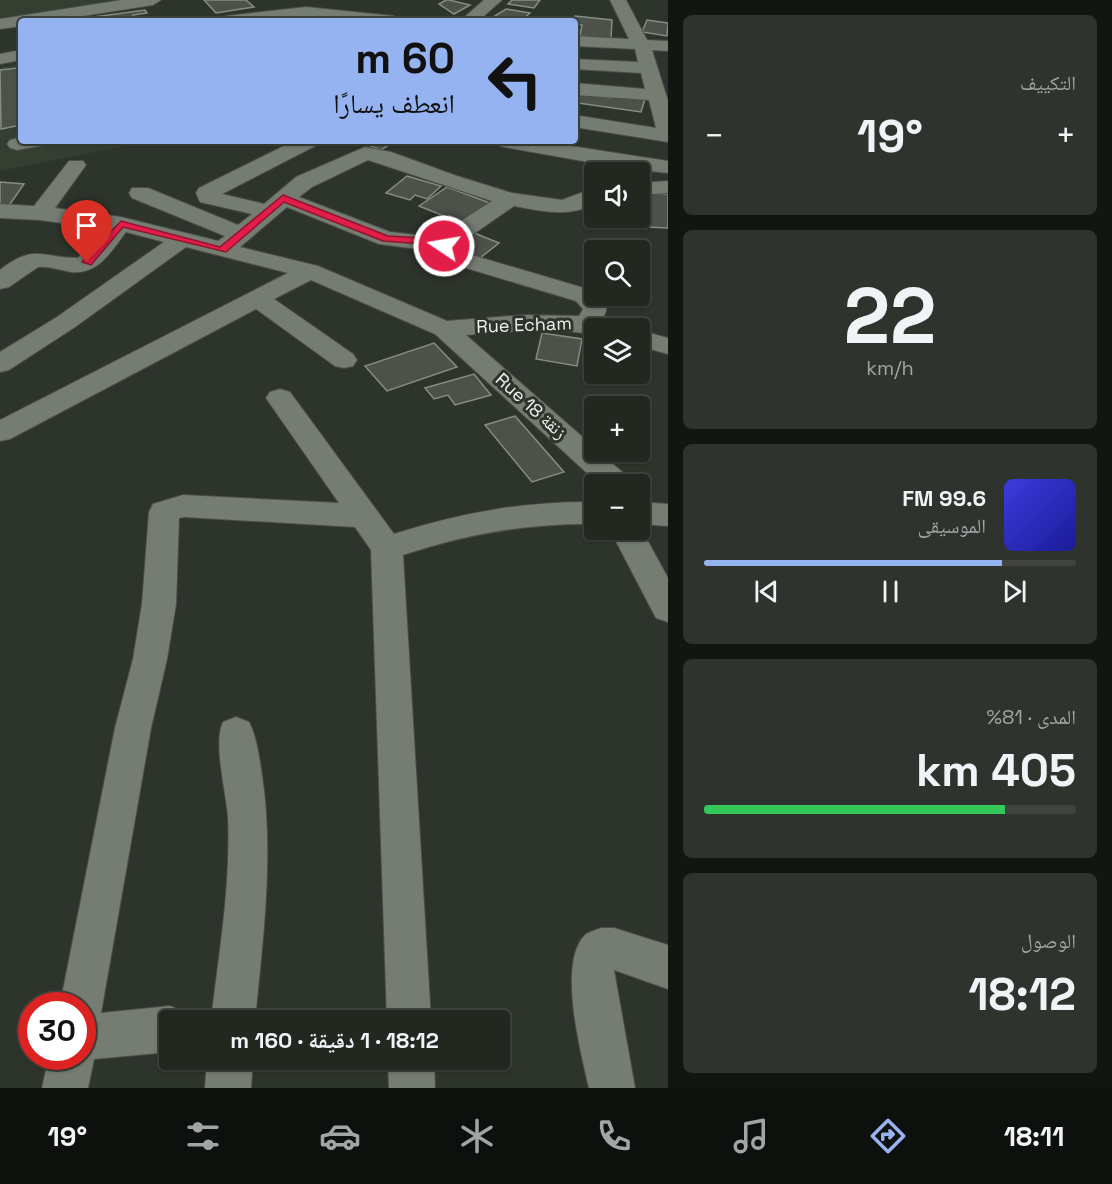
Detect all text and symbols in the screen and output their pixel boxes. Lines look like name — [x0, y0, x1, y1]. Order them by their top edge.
text: 60 m — [355, 32, 455, 85]
icon: left — [476, 42, 554, 120]
text: التكييف — [1020, 70, 1076, 96]
text: انعطف يسارًا — [333, 86, 455, 121]
text: 19° — [857, 108, 923, 165]
text: − — [704, 115, 724, 157]
text: + — [1056, 115, 1076, 157]
map controls — [584, 162, 650, 540]
button: sound — [584, 162, 650, 228]
pin — [61, 200, 112, 262]
icon: arrive — [70, 209, 103, 242]
position arrow — [412, 214, 476, 278]
button: search — [584, 240, 650, 306]
text: 22 — [844, 266, 936, 366]
street label: Rue Echam — [476, 311, 572, 338]
button: layers — [584, 318, 650, 384]
text: km/h — [866, 355, 914, 381]
street label: Rue 18 زنقة — [491, 368, 572, 444]
button: + — [584, 396, 650, 462]
button: − — [584, 474, 650, 540]
text: 99.6 FM — [902, 484, 986, 512]
text: الموسيقى — [918, 513, 986, 539]
icon: previous — [750, 575, 783, 608]
icon: pause — [874, 575, 907, 608]
icon: next — [998, 575, 1031, 608]
text: المدى · 81% — [987, 704, 1076, 730]
text: 405 km — [916, 742, 1076, 799]
text: الوصول — [1021, 928, 1076, 954]
text: 18:12 — [968, 966, 1076, 1023]
speed limit sign: 30 — [18, 992, 96, 1070]
text: 18:12 · 1 دقيقة · 160 m — [230, 1026, 439, 1054]
icon: filters — [182, 1115, 224, 1157]
icon: car — [319, 1115, 361, 1157]
icon: climate — [456, 1115, 498, 1157]
icon: phone — [593, 1115, 635, 1157]
icon: music — [730, 1115, 772, 1157]
icon: directions — [867, 1115, 909, 1157]
text: 19° — [48, 1119, 87, 1154]
text: 18:11 — [1004, 1119, 1065, 1154]

